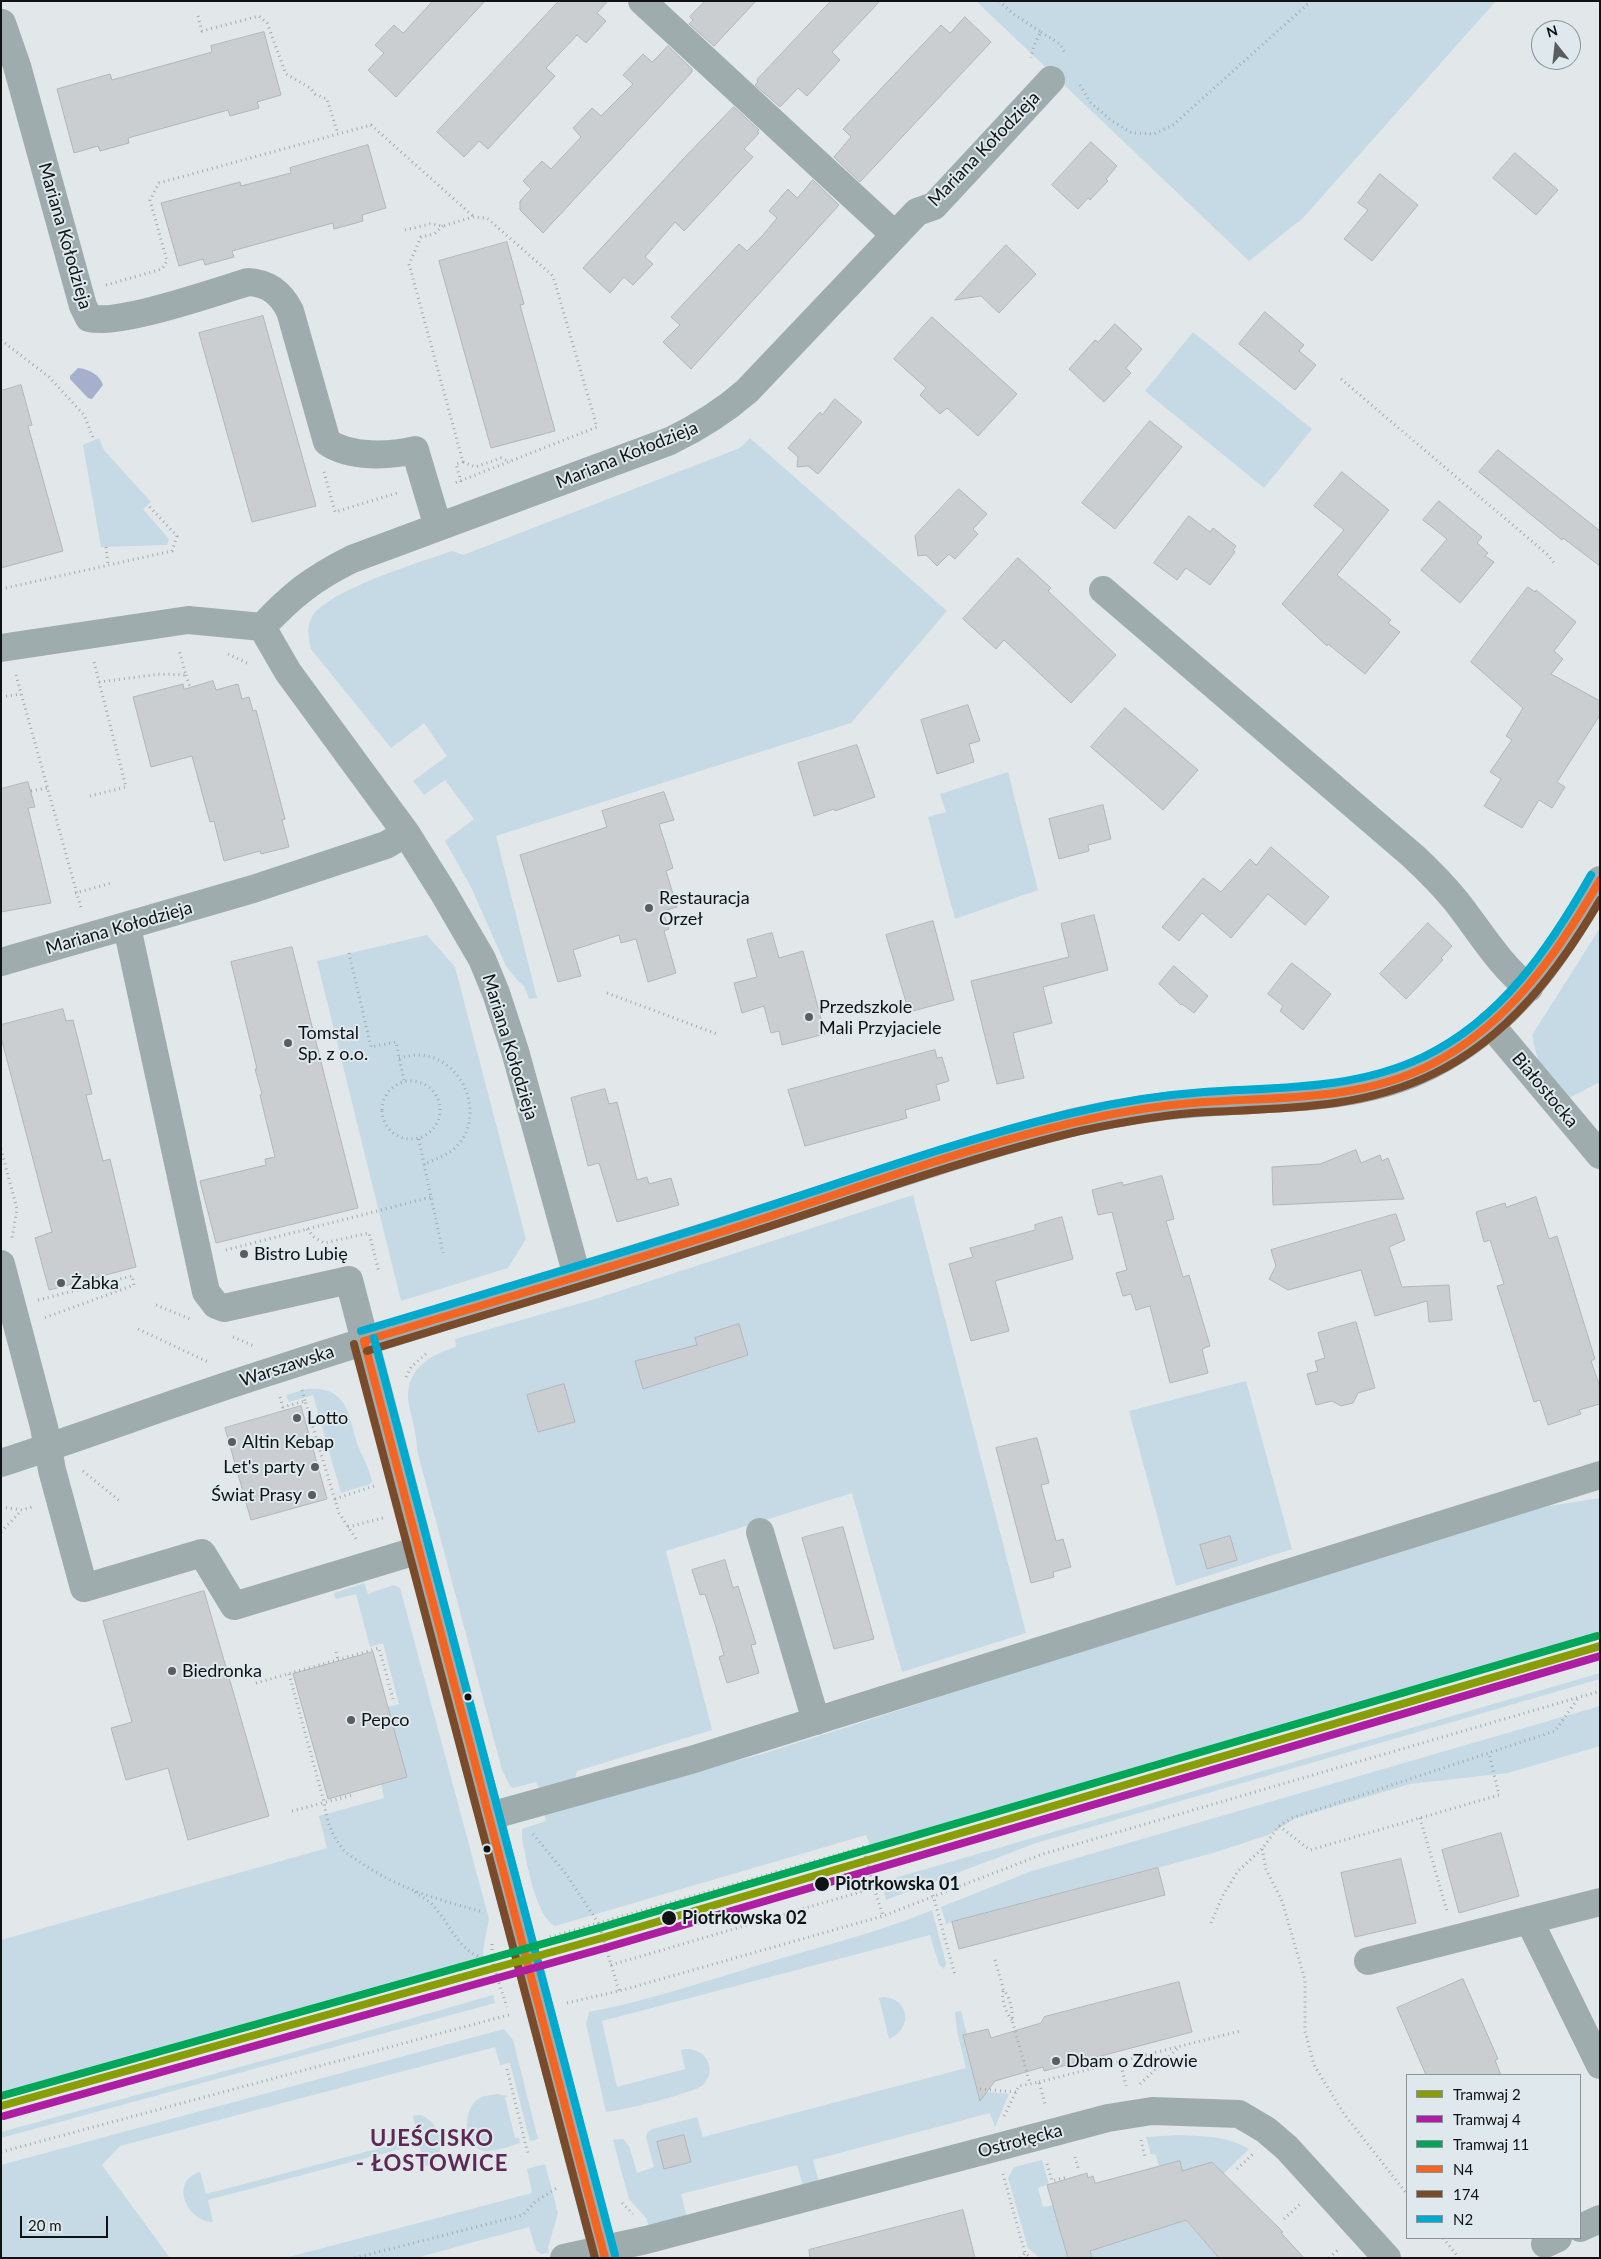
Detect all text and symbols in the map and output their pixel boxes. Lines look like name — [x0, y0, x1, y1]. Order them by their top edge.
north arrow — [1531, 20, 1581, 70]
text: N — [1544, 21, 1560, 41]
street label: Mariana Kołodzieja — [924, 87, 1044, 211]
street label: Mariana Kołodzieja — [34, 160, 96, 312]
street label: Mariana Kołodzieja — [553, 417, 701, 493]
place label: Restauracja Orzeł — [659, 887, 750, 930]
street label: Mariana Kołodzieja — [43, 897, 195, 959]
marker: Restauracja Orzeł — [643, 902, 655, 914]
street label: Mariana Kołodzieja — [478, 971, 542, 1123]
place label: Przedszkole Mali Przyjaciele — [819, 996, 942, 1038]
marker: Przedszkole Mali Przyjaciele — [803, 1011, 815, 1023]
place label: Tomstal Sp. z o.o. — [298, 1022, 368, 1064]
marker: Tomstal Sp. z o.o. — [282, 1037, 294, 1049]
street label: Białostocka — [1507, 1048, 1583, 1132]
place label: Bistro Lubię — [254, 1243, 348, 1265]
marker: Bistro Lubię — [238, 1248, 250, 1260]
place label: Żabka — [71, 1272, 119, 1294]
marker: Żabka — [55, 1277, 67, 1289]
street label: Warszawska — [237, 1341, 337, 1391]
place label: Lotto — [307, 1407, 348, 1429]
marker: Lotto — [291, 1412, 303, 1424]
place label: Altin Kebap — [242, 1431, 334, 1453]
marker: Altin Kebap — [226, 1436, 238, 1448]
place label: Let's party — [223, 1456, 305, 1478]
marker: Let's party — [309, 1461, 321, 1473]
place label: Świat Prasy — [211, 1484, 302, 1506]
marker: Świat Prasy — [306, 1489, 318, 1501]
place label: Biedronka — [182, 1660, 262, 1682]
marker: Biedronka — [166, 1665, 178, 1677]
unlabelled marker — [463, 1692, 473, 1702]
place label: Pepco — [361, 1709, 410, 1731]
marker: Pepco — [345, 1714, 357, 1726]
unlabelled marker — [482, 1844, 492, 1854]
place label: Piotrkowska 01 — [835, 1873, 960, 1895]
marker: Piotrkowska 01 — [813, 1875, 831, 1893]
place label: Piotrkowska 02 — [682, 1907, 807, 1929]
marker: Piotrkowska 02 — [660, 1909, 678, 1927]
place label: Dbam o Zdrowie — [1066, 2050, 1198, 2072]
marker: Dbam o Zdrowie — [1050, 2055, 1062, 2067]
legend — [1406, 2074, 1581, 2239]
text: Tramwaj 2 — [1453, 2085, 1521, 2103]
text: Tramwaj 4 — [1453, 2110, 1521, 2128]
street label: Ostrołęcka — [975, 2119, 1065, 2163]
district label: UJEŚCISKO - ŁOSTOWICE — [354, 2126, 510, 2178]
text: Tramwaj 11 — [1453, 2135, 1529, 2153]
text: N4 — [1453, 2160, 1473, 2178]
text: 174 — [1453, 2185, 1479, 2203]
scale bar — [22, 2206, 110, 2238]
text: N2 — [1453, 2210, 1473, 2228]
text: 20 m — [28, 2216, 62, 2234]

